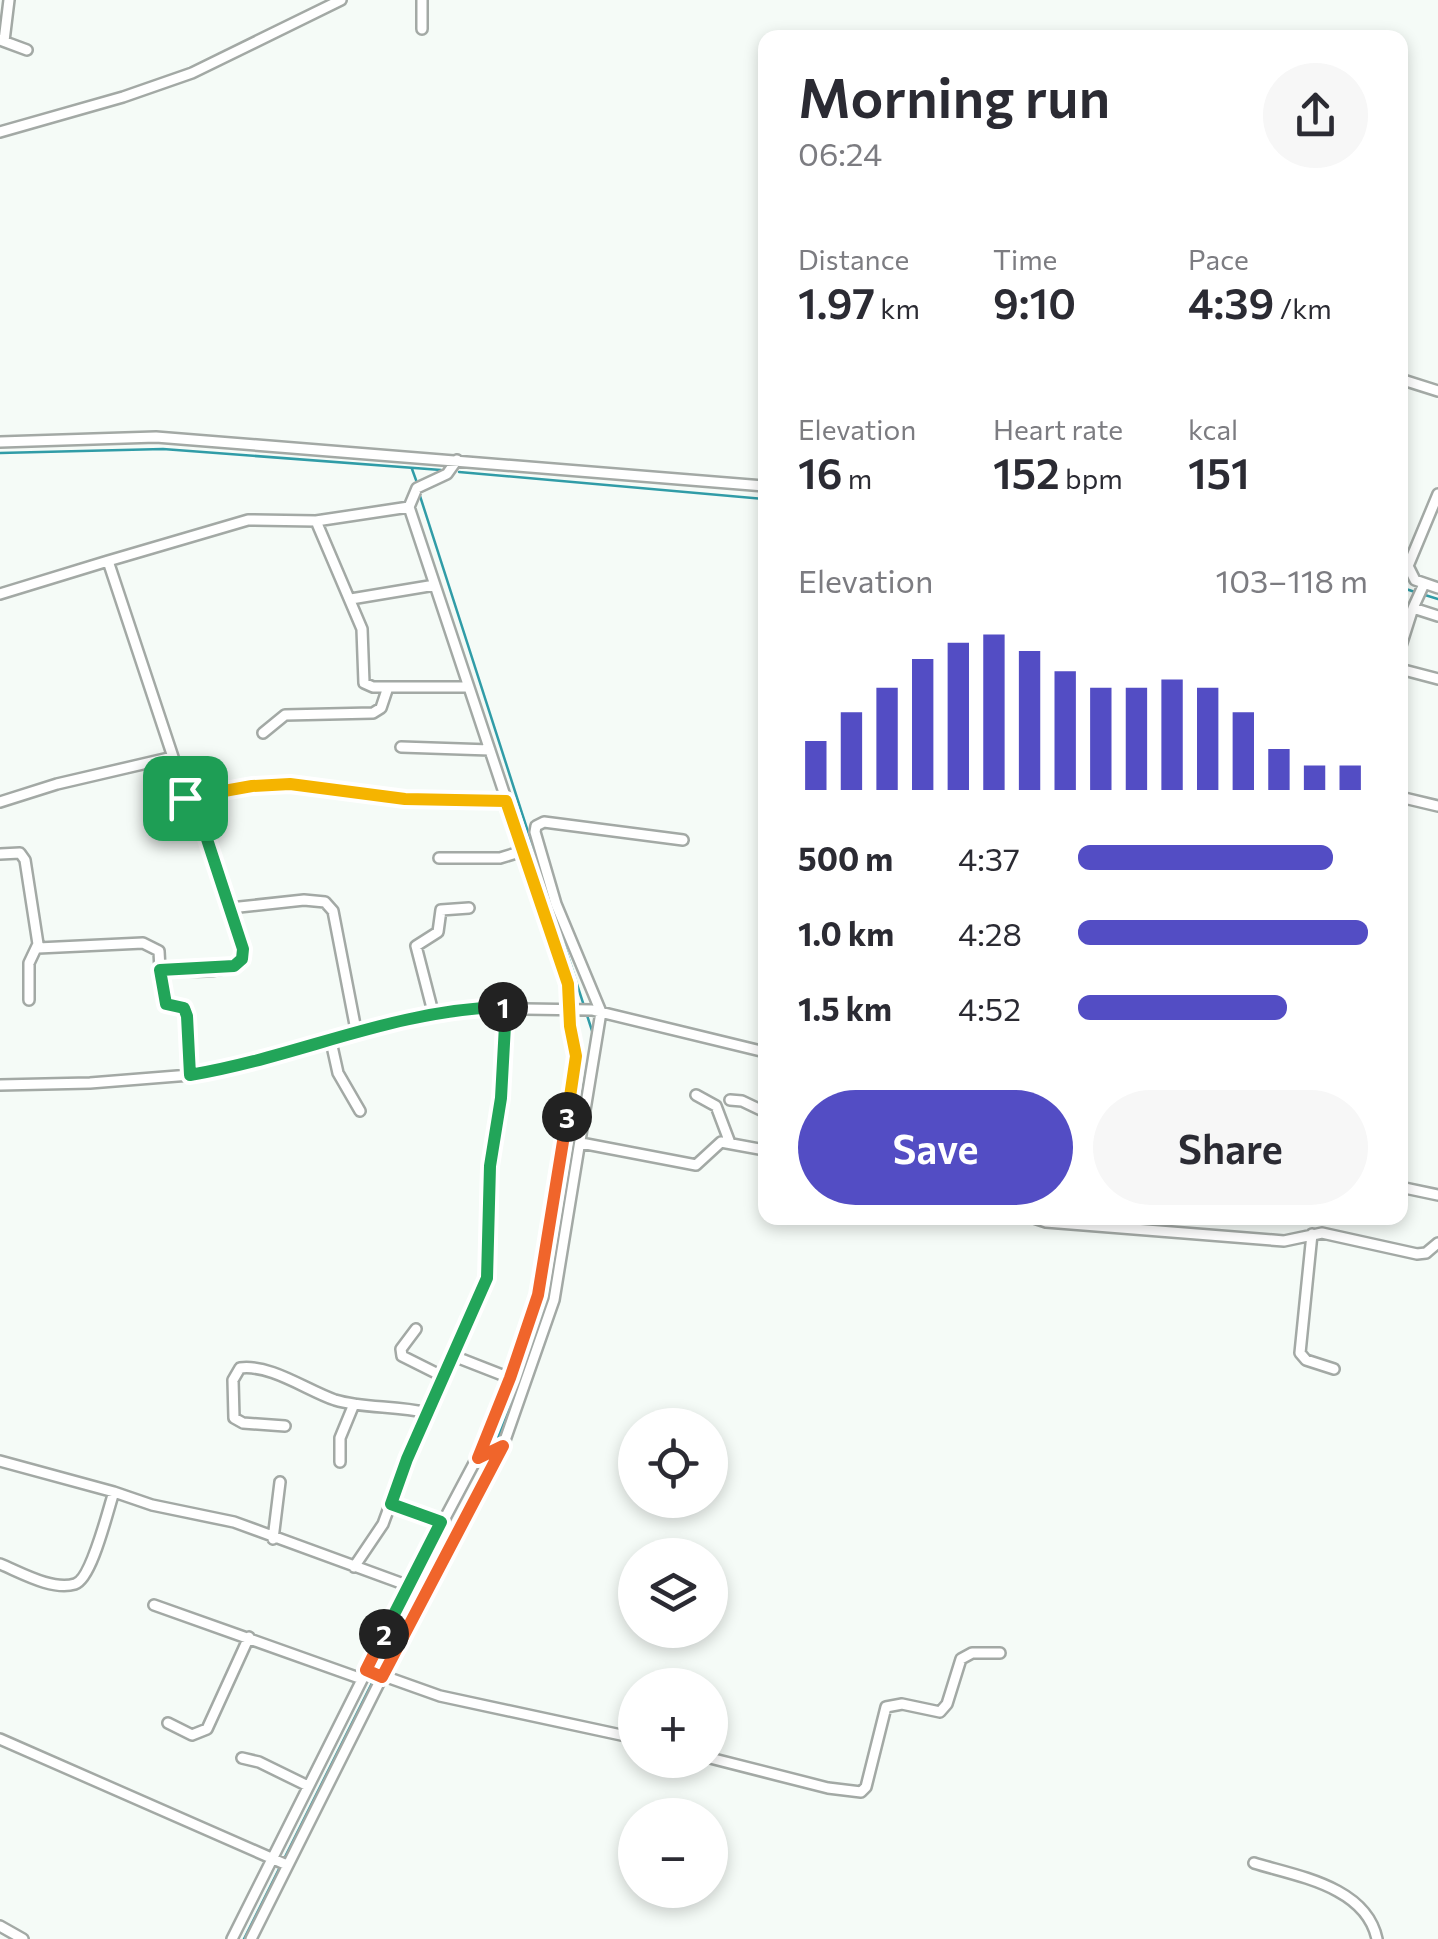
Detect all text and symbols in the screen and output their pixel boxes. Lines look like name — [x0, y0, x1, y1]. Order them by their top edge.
text: Morning run — [798, 62, 1110, 129]
button: share — [1263, 63, 1368, 168]
text: 06:24 — [798, 133, 882, 173]
text: Distance — [798, 242, 909, 276]
text: Time — [993, 242, 1057, 276]
text: Pace — [1188, 242, 1249, 276]
text: 1.97 — [798, 276, 875, 328]
text: 9:10 — [993, 276, 1076, 328]
text: 4:39 — [1188, 276, 1274, 328]
text: km — [875, 291, 920, 325]
text: /km — [1274, 291, 1332, 325]
text: Elevation — [798, 412, 916, 446]
text: Heart rate — [993, 412, 1123, 446]
text: kcal — [1188, 412, 1238, 446]
text: 16 — [798, 446, 842, 498]
text: 152 — [993, 446, 1060, 498]
text: 151 — [1188, 446, 1250, 498]
text: m — [842, 461, 872, 495]
text: bpm — [1060, 461, 1123, 495]
text: Elevation — [798, 560, 933, 600]
text: 103–118 m — [1216, 560, 1368, 600]
pin — [143, 756, 228, 841]
icon: arrive — [158, 771, 213, 826]
text: 500 m — [798, 838, 893, 878]
text: 4:37 — [958, 838, 1020, 878]
text: 1.0 km — [798, 913, 894, 953]
text: 4:28 — [958, 913, 1022, 953]
pin: 1 — [478, 982, 528, 1032]
text: 1.5 km — [798, 988, 892, 1028]
text: 4:52 — [958, 988, 1021, 1028]
text: 1 — [497, 990, 509, 1024]
button: Save — [798, 1090, 1073, 1205]
button: Share — [1093, 1090, 1368, 1205]
pin: 3 — [542, 1092, 592, 1142]
text: 3 — [559, 1100, 575, 1134]
map controls — [618, 1408, 728, 1908]
button: locate — [618, 1408, 728, 1518]
button: layers — [618, 1538, 728, 1648]
pin: 2 — [359, 1609, 409, 1659]
text: 2 — [376, 1617, 392, 1651]
button: + — [618, 1668, 728, 1778]
button: − — [618, 1798, 728, 1908]

